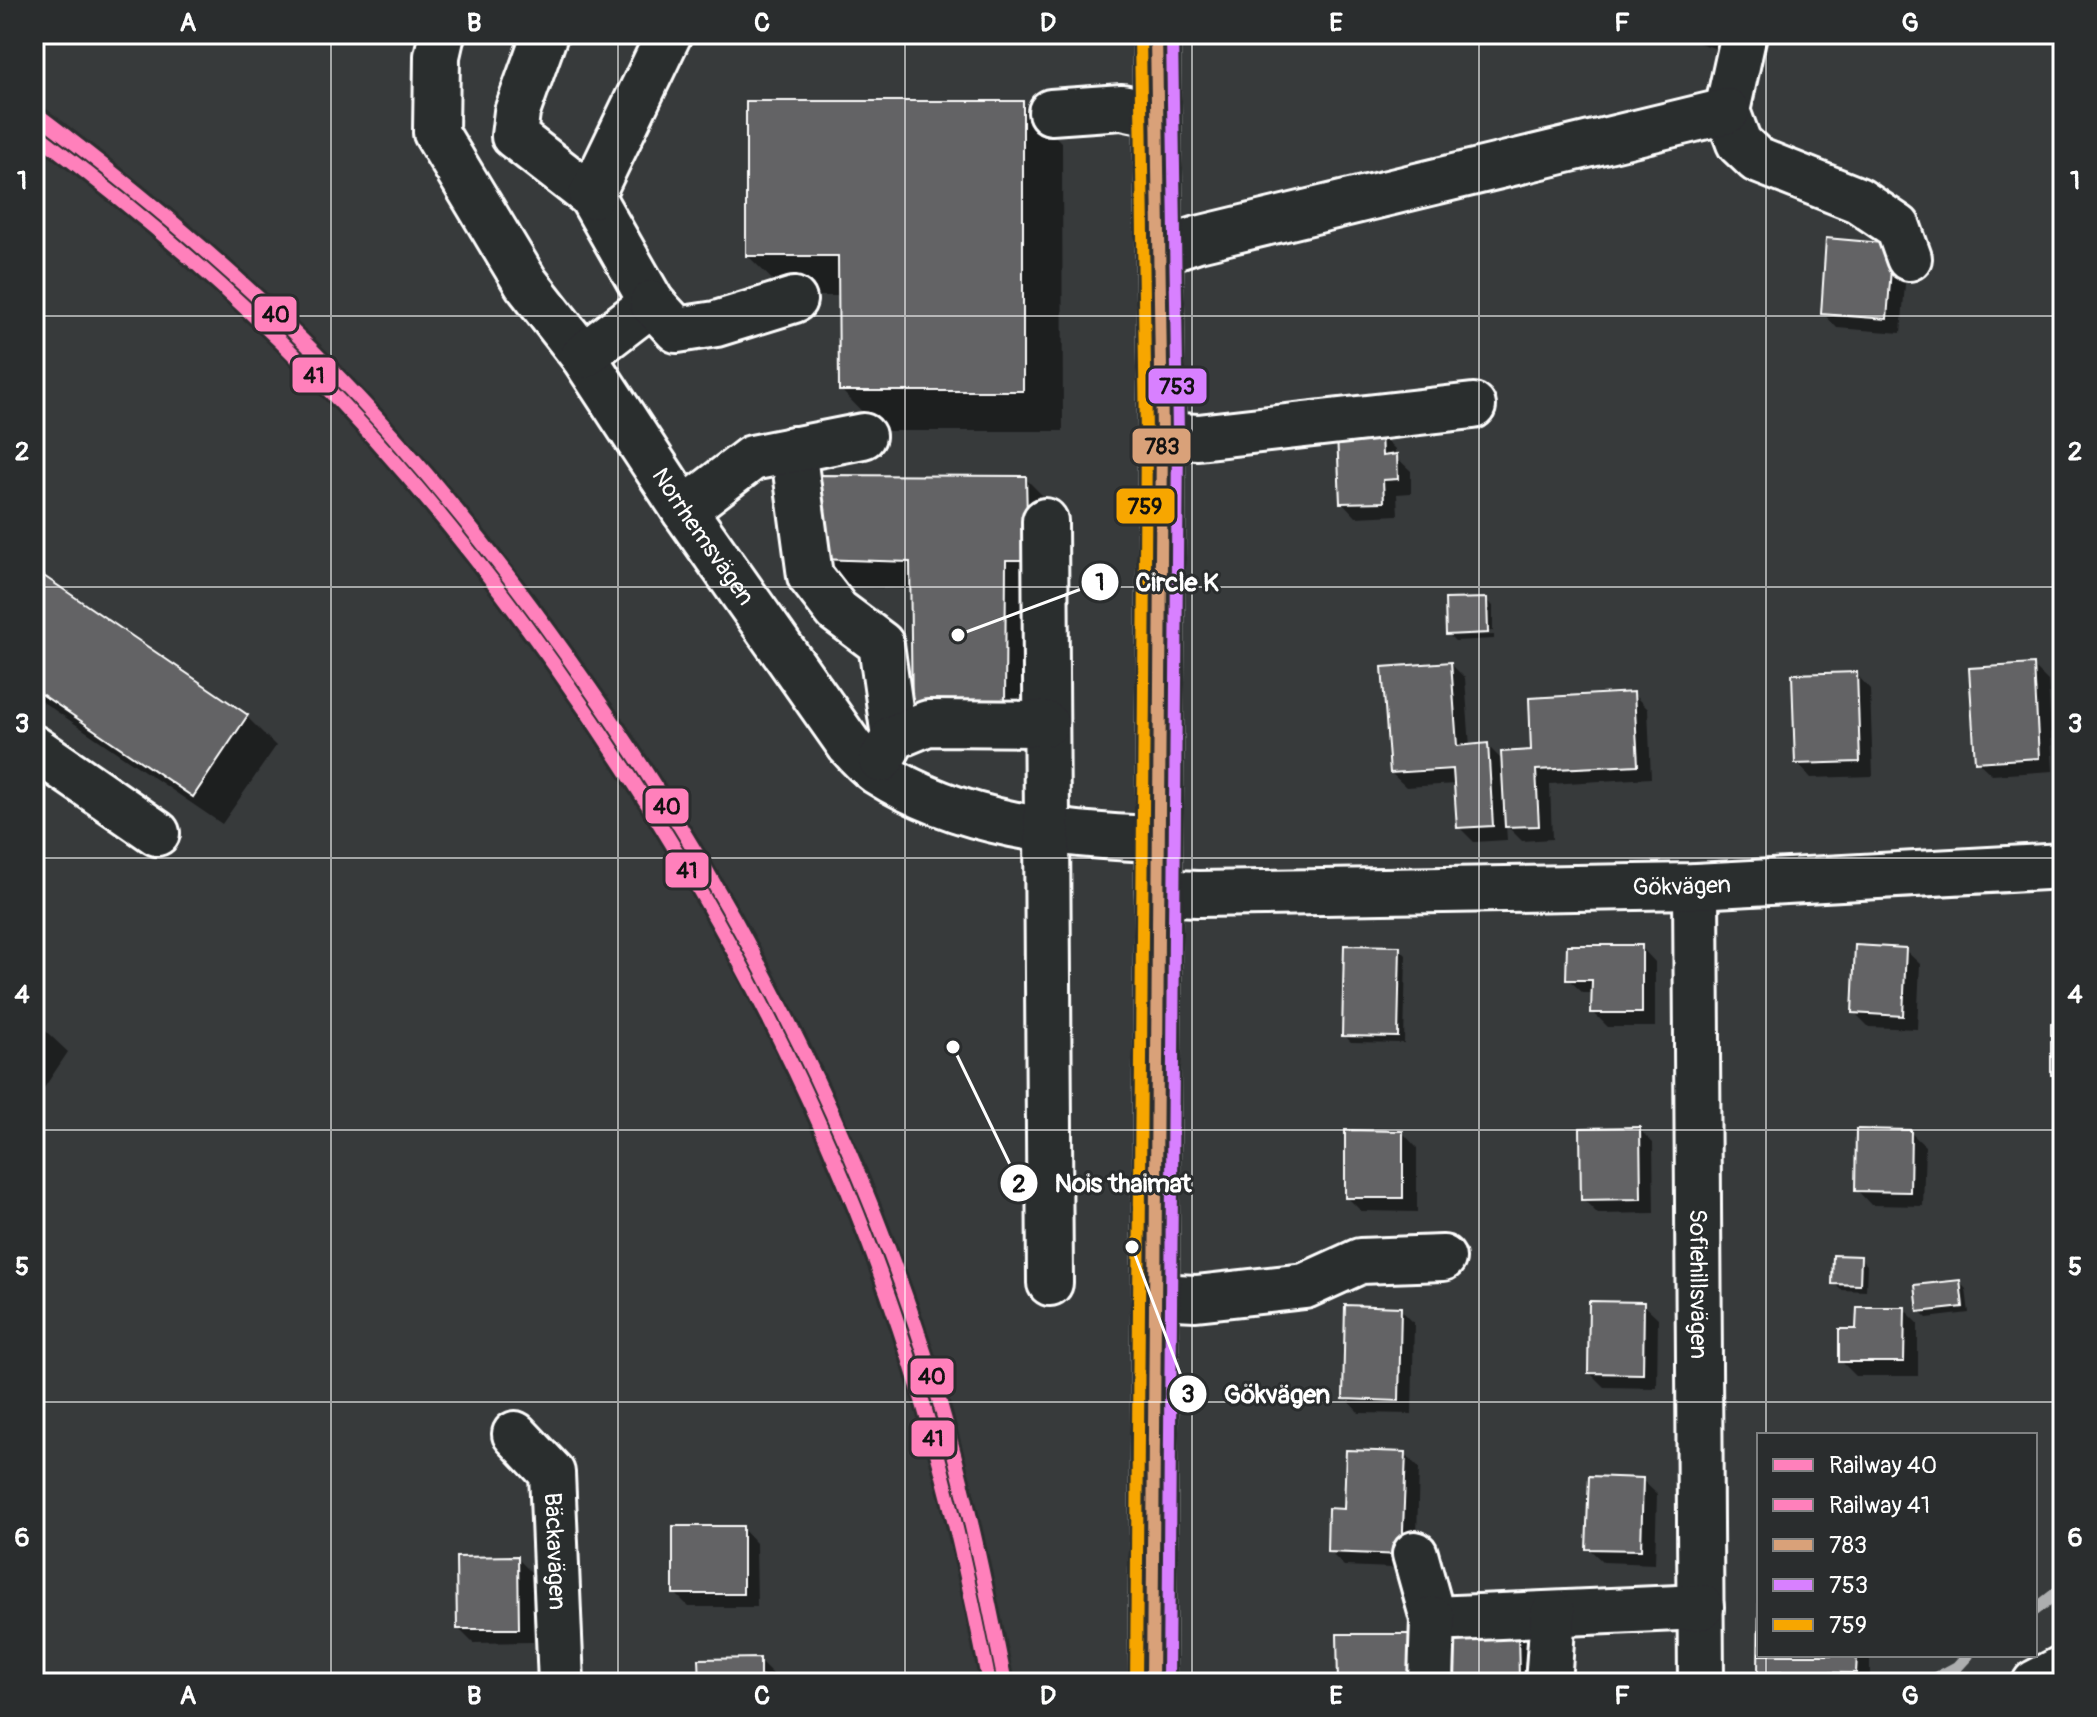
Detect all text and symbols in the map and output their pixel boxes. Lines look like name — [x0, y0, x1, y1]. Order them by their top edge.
text: A — [180, 7, 197, 39]
text: B — [467, 7, 481, 39]
text: C — [754, 7, 770, 39]
text: D — [1040, 7, 1056, 39]
text: E — [1329, 7, 1343, 39]
text: F — [1614, 7, 1630, 39]
text: G — [1901, 7, 1919, 39]
text: 1 — [17, 165, 27, 197]
text: 1 — [2070, 165, 2080, 197]
line badge: 40 — [253, 295, 298, 333]
text: 40 — [262, 301, 290, 329]
line badge: 41 — [291, 356, 337, 394]
text: 41 — [303, 362, 325, 390]
line badge: 753 — [1147, 367, 1208, 405]
text: 753 — [1159, 373, 1195, 401]
line badge: 783 — [1131, 427, 1192, 465]
text: 783 — [1144, 433, 1180, 461]
text: 2 — [15, 436, 29, 468]
text: 2 — [2068, 436, 2082, 468]
street label: Norrhemsvägen — [646, 462, 761, 611]
line badge: 759 — [1115, 487, 1176, 525]
text: 759 — [1128, 493, 1162, 521]
callout: Circle K — [1080, 557, 1235, 607]
text: Circle K — [1135, 567, 1219, 599]
text: 1 — [1095, 568, 1105, 597]
text: 3 — [15, 708, 29, 740]
text: 3 — [2068, 708, 2082, 740]
line badge: 40 — [644, 787, 690, 825]
text: 40 — [653, 793, 681, 821]
line badge: 41 — [664, 851, 710, 889]
text: 41 — [676, 857, 698, 885]
street label: Gökvägen — [1632, 870, 1732, 902]
text: 4 — [14, 979, 30, 1011]
text: 4 — [2067, 979, 2083, 1011]
callout: Nois thaimat — [999, 1158, 1208, 1208]
text: Nois thaimat — [1054, 1168, 1192, 1200]
text: 2 — [1012, 1170, 1026, 1199]
street label: Sofiehillsvägen — [1684, 1209, 1713, 1359]
text: 5 — [15, 1251, 29, 1283]
text: 5 — [2068, 1251, 2082, 1283]
line badge: 40 — [909, 1357, 955, 1396]
text: 40 — [918, 1363, 946, 1391]
callout: Gökvägen — [1168, 1369, 1347, 1419]
text: Gökvägen — [1224, 1379, 1331, 1411]
text: 3 — [1181, 1380, 1195, 1409]
line badge: 41 — [910, 1419, 956, 1458]
text: 41 — [922, 1425, 944, 1453]
legend — [1757, 1433, 2037, 1657]
text: Railway 40 — [1829, 1451, 1937, 1480]
text: Railway 41 — [1829, 1491, 1930, 1520]
street label: Bäckavägen — [538, 1492, 572, 1611]
text: 6 — [14, 1522, 30, 1554]
text: 6 — [2067, 1522, 2083, 1554]
text: 783 — [1829, 1531, 1867, 1560]
text: 753 — [1829, 1571, 1868, 1600]
text: 759 — [1829, 1611, 1867, 1640]
text: A — [180, 1680, 197, 1712]
text: B — [467, 1680, 481, 1712]
text: C — [754, 1680, 770, 1712]
text: D — [1040, 1680, 1056, 1712]
text: E — [1329, 1680, 1343, 1712]
text: F — [1614, 1680, 1630, 1712]
text: G — [1901, 1680, 1919, 1712]

